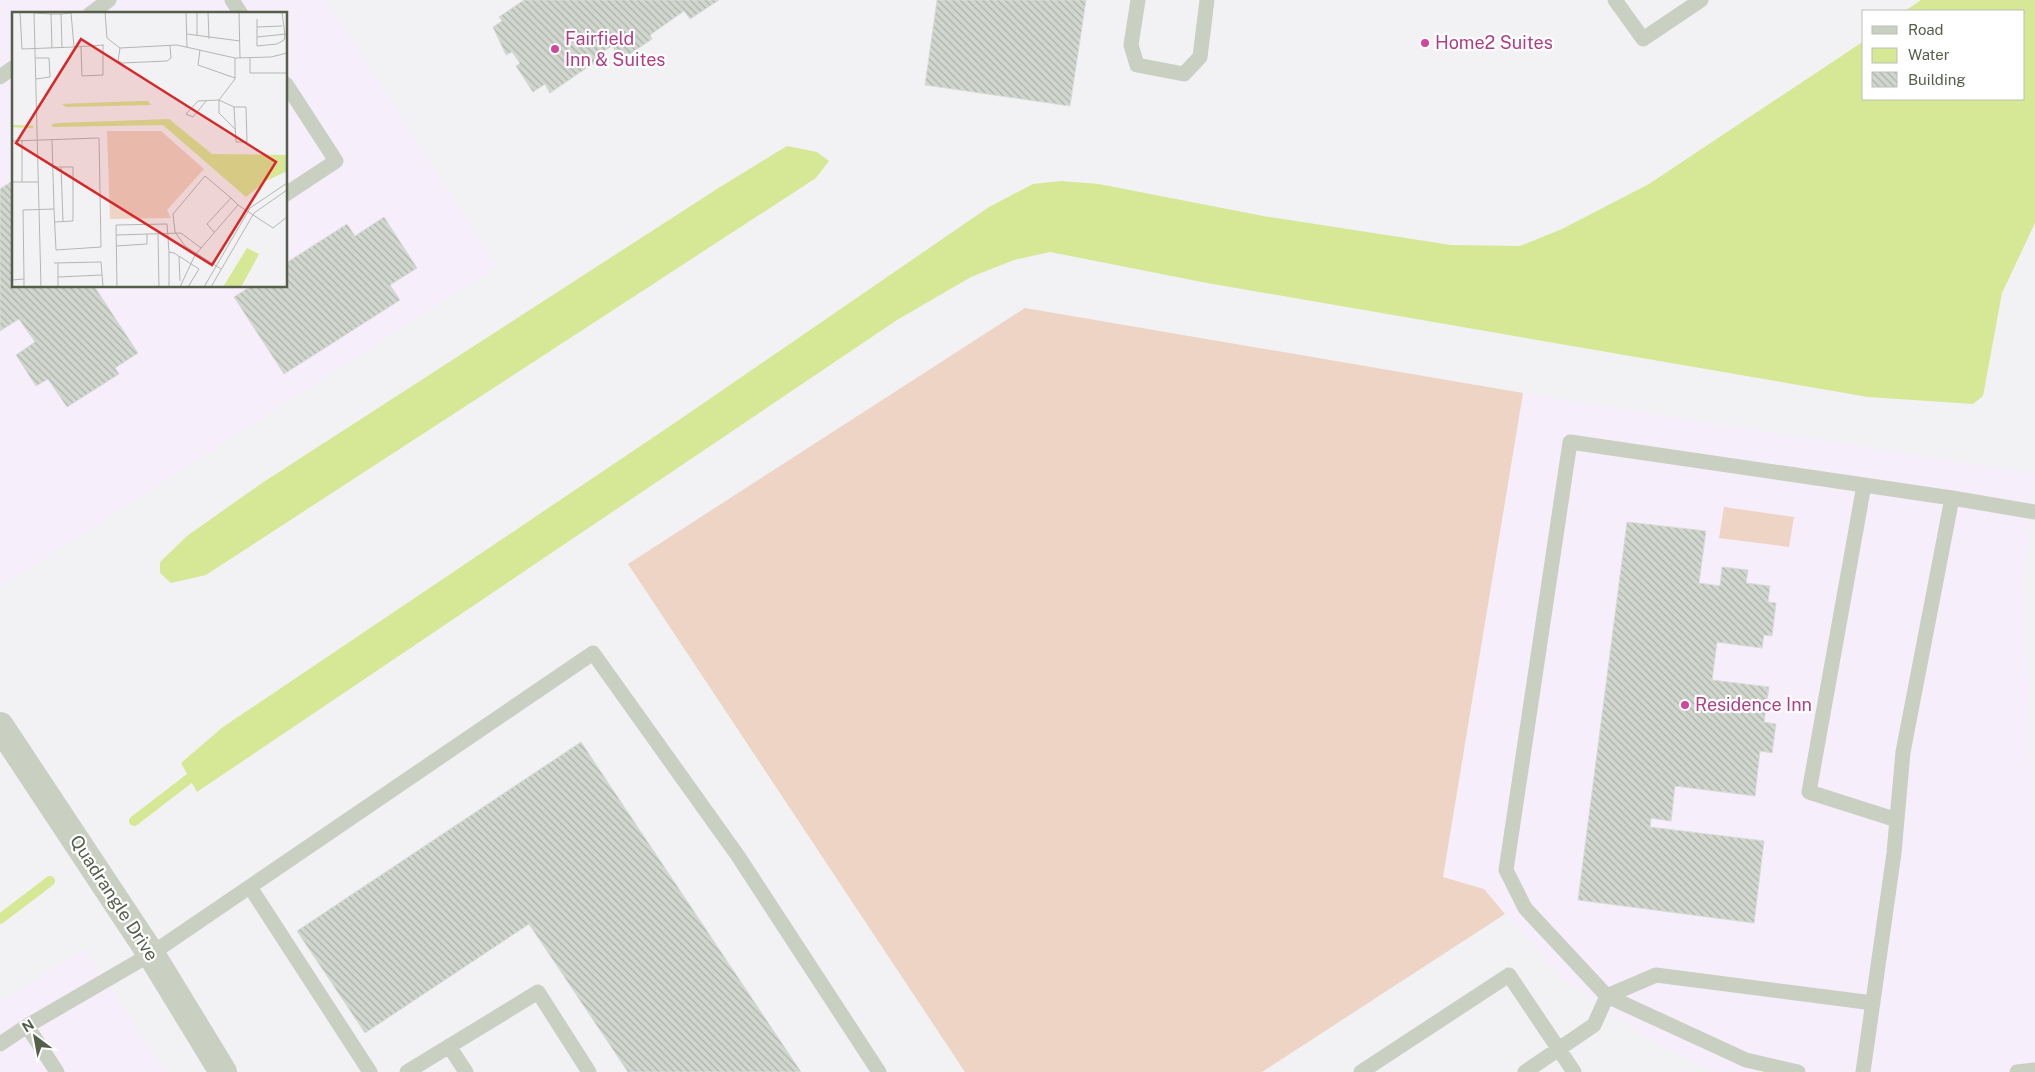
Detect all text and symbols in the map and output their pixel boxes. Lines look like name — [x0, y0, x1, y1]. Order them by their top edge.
legend — [1862, 10, 2025, 100]
inset map — [12, 12, 288, 288]
text: Road — [1908, 21, 1944, 38]
place label: Fairfield Inn & Suites — [565, 28, 665, 70]
place label: Home2 Suites — [1435, 32, 1553, 53]
marker: Home2 Suites — [1419, 37, 1431, 49]
marker: Fairfield Inn & Suites — [549, 43, 561, 55]
text: Water — [1908, 46, 1950, 63]
text: Building — [1908, 71, 1966, 88]
place label: Residence Inn — [1695, 694, 1812, 715]
marker: Residence Inn — [1679, 699, 1691, 711]
street label: Quadrangle Drive — [66, 831, 163, 964]
north arrow — [10, 1012, 60, 1062]
text: N — [19, 1016, 37, 1036]

